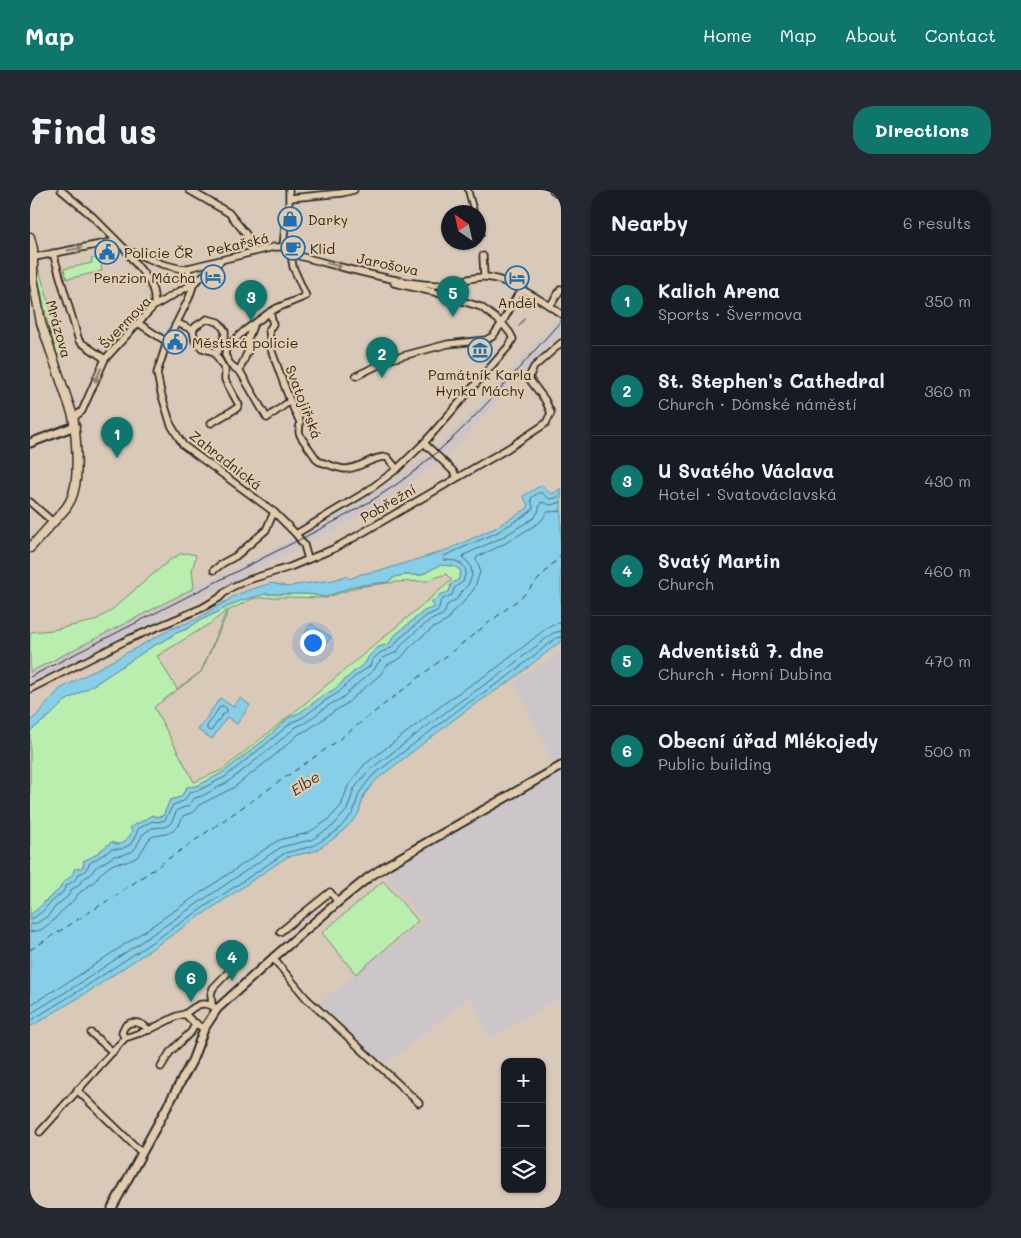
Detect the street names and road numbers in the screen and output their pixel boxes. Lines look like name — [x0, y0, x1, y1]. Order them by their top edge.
street label: Pekařská — [205, 228, 271, 260]
street label: Jarošova — [355, 248, 421, 280]
street label: Švermova — [95, 291, 155, 353]
street label: Mrázova — [42, 298, 76, 360]
street label: Svatojiřská — [281, 362, 327, 442]
street label: Zahradnická — [186, 426, 266, 494]
street label: Pobřežní — [357, 479, 419, 527]

